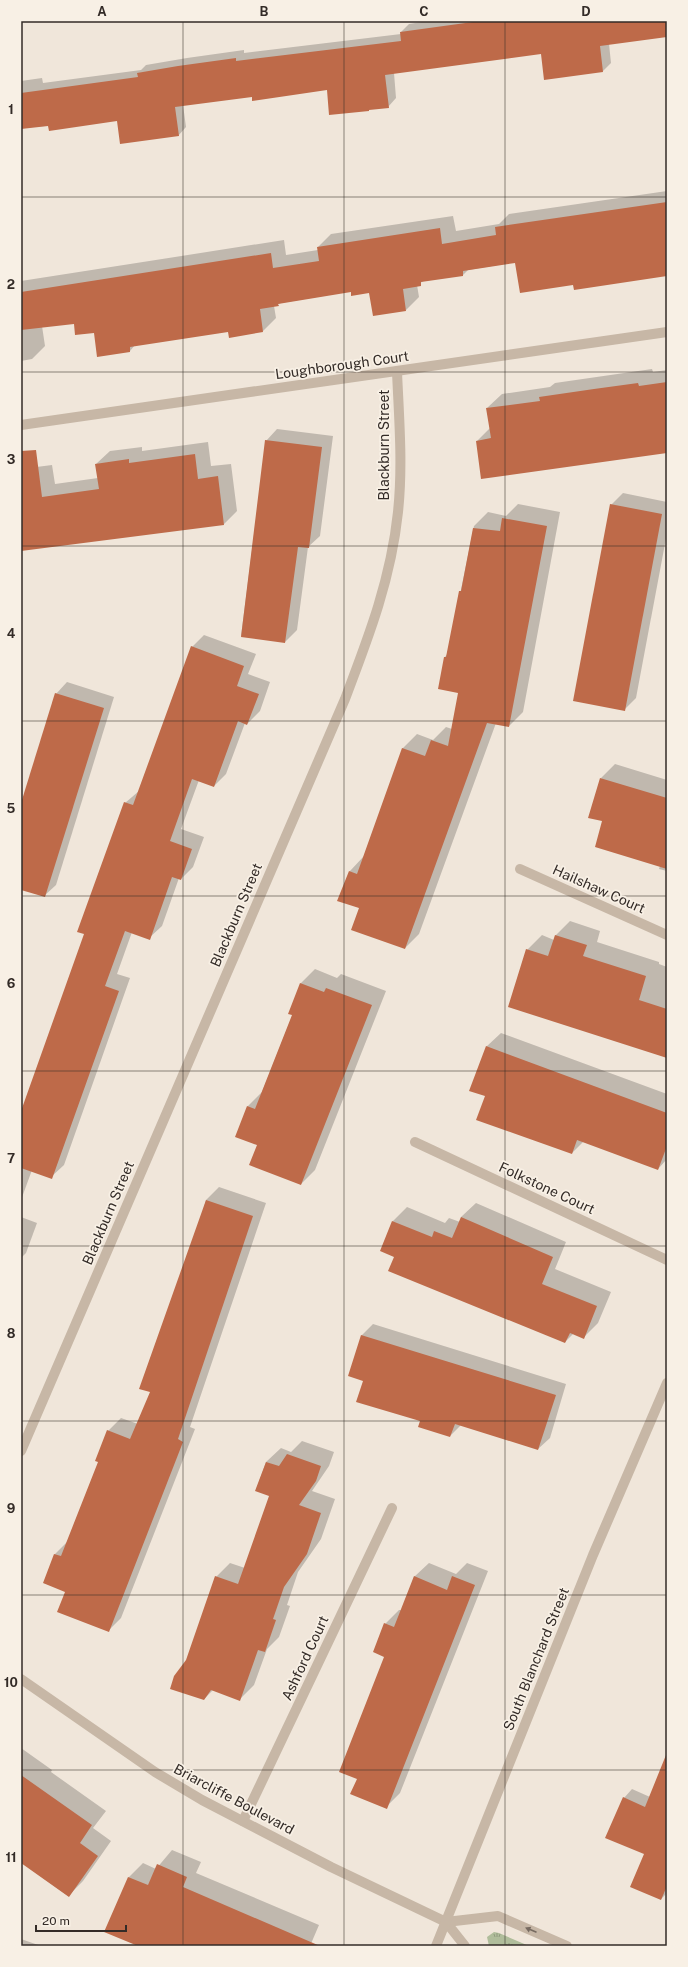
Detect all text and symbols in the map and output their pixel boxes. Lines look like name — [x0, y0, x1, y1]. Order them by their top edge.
text: A — [97, 4, 107, 19]
text: B — [260, 4, 269, 19]
text: C — [419, 4, 429, 19]
text: D — [581, 4, 591, 19]
text: 1 — [8, 102, 14, 117]
text: 2 — [7, 277, 15, 292]
street label: Loughborough Court — [274, 348, 410, 382]
street label: Blackburn Street — [376, 389, 392, 501]
text: 3 — [7, 452, 16, 467]
text: 4 — [7, 626, 16, 641]
text: 5 — [7, 801, 16, 816]
street label: Blackburn Street — [207, 861, 265, 969]
street label: Hailshaw Court — [550, 861, 648, 917]
text: 6 — [7, 976, 16, 991]
text: 7 — [7, 1151, 15, 1166]
street label: Blackburn Street — [79, 1159, 137, 1267]
street label: Folkstone Court — [497, 1159, 597, 1217]
text: 8 — [7, 1326, 16, 1341]
text: 9 — [7, 1501, 15, 1516]
street label: South Blanchard Street — [500, 1585, 572, 1733]
street label: Ashford Court — [278, 1613, 332, 1703]
text: 10 — [4, 1675, 18, 1690]
street label: Briarcliffe Boulevard — [171, 1760, 297, 1838]
text: 11 — [5, 1850, 17, 1865]
scale bar — [36, 1907, 126, 1933]
text: 20 m — [42, 1914, 70, 1928]
one-way arrow — [525, 1927, 537, 1933]

